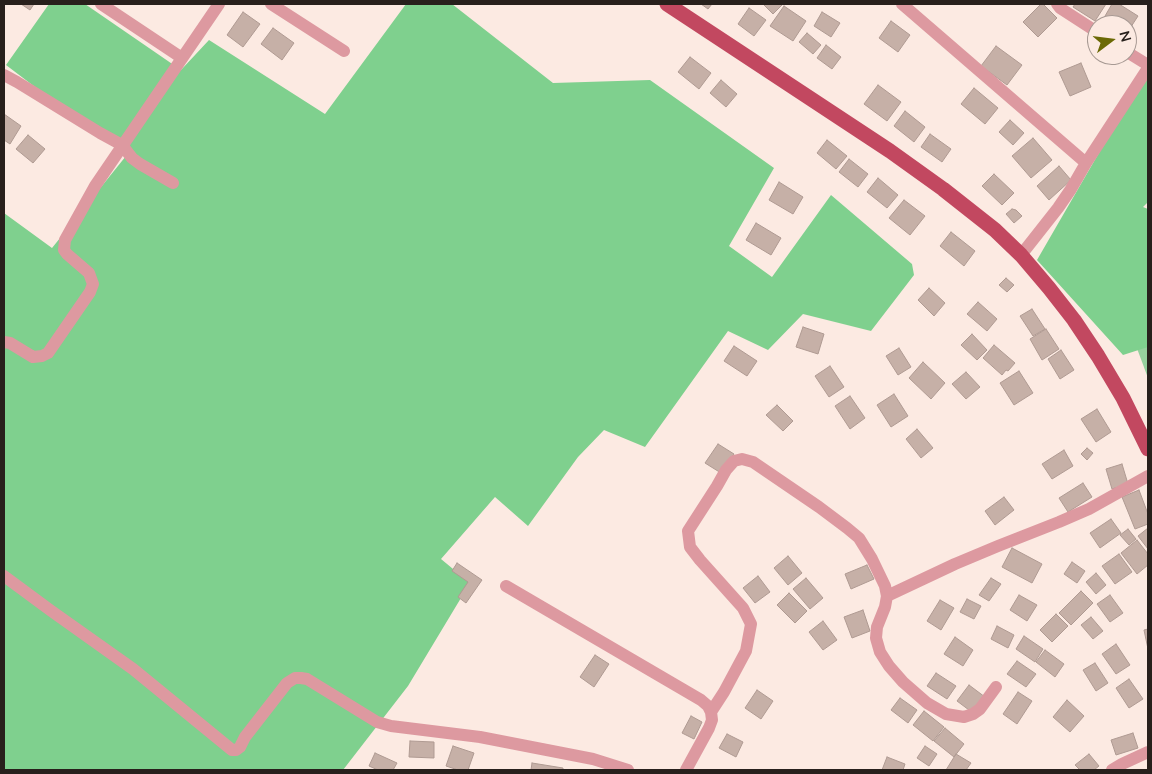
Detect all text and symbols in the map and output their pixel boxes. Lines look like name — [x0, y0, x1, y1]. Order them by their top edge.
north arrow — [1087, 15, 1137, 65]
text: N — [1115, 29, 1136, 44]

